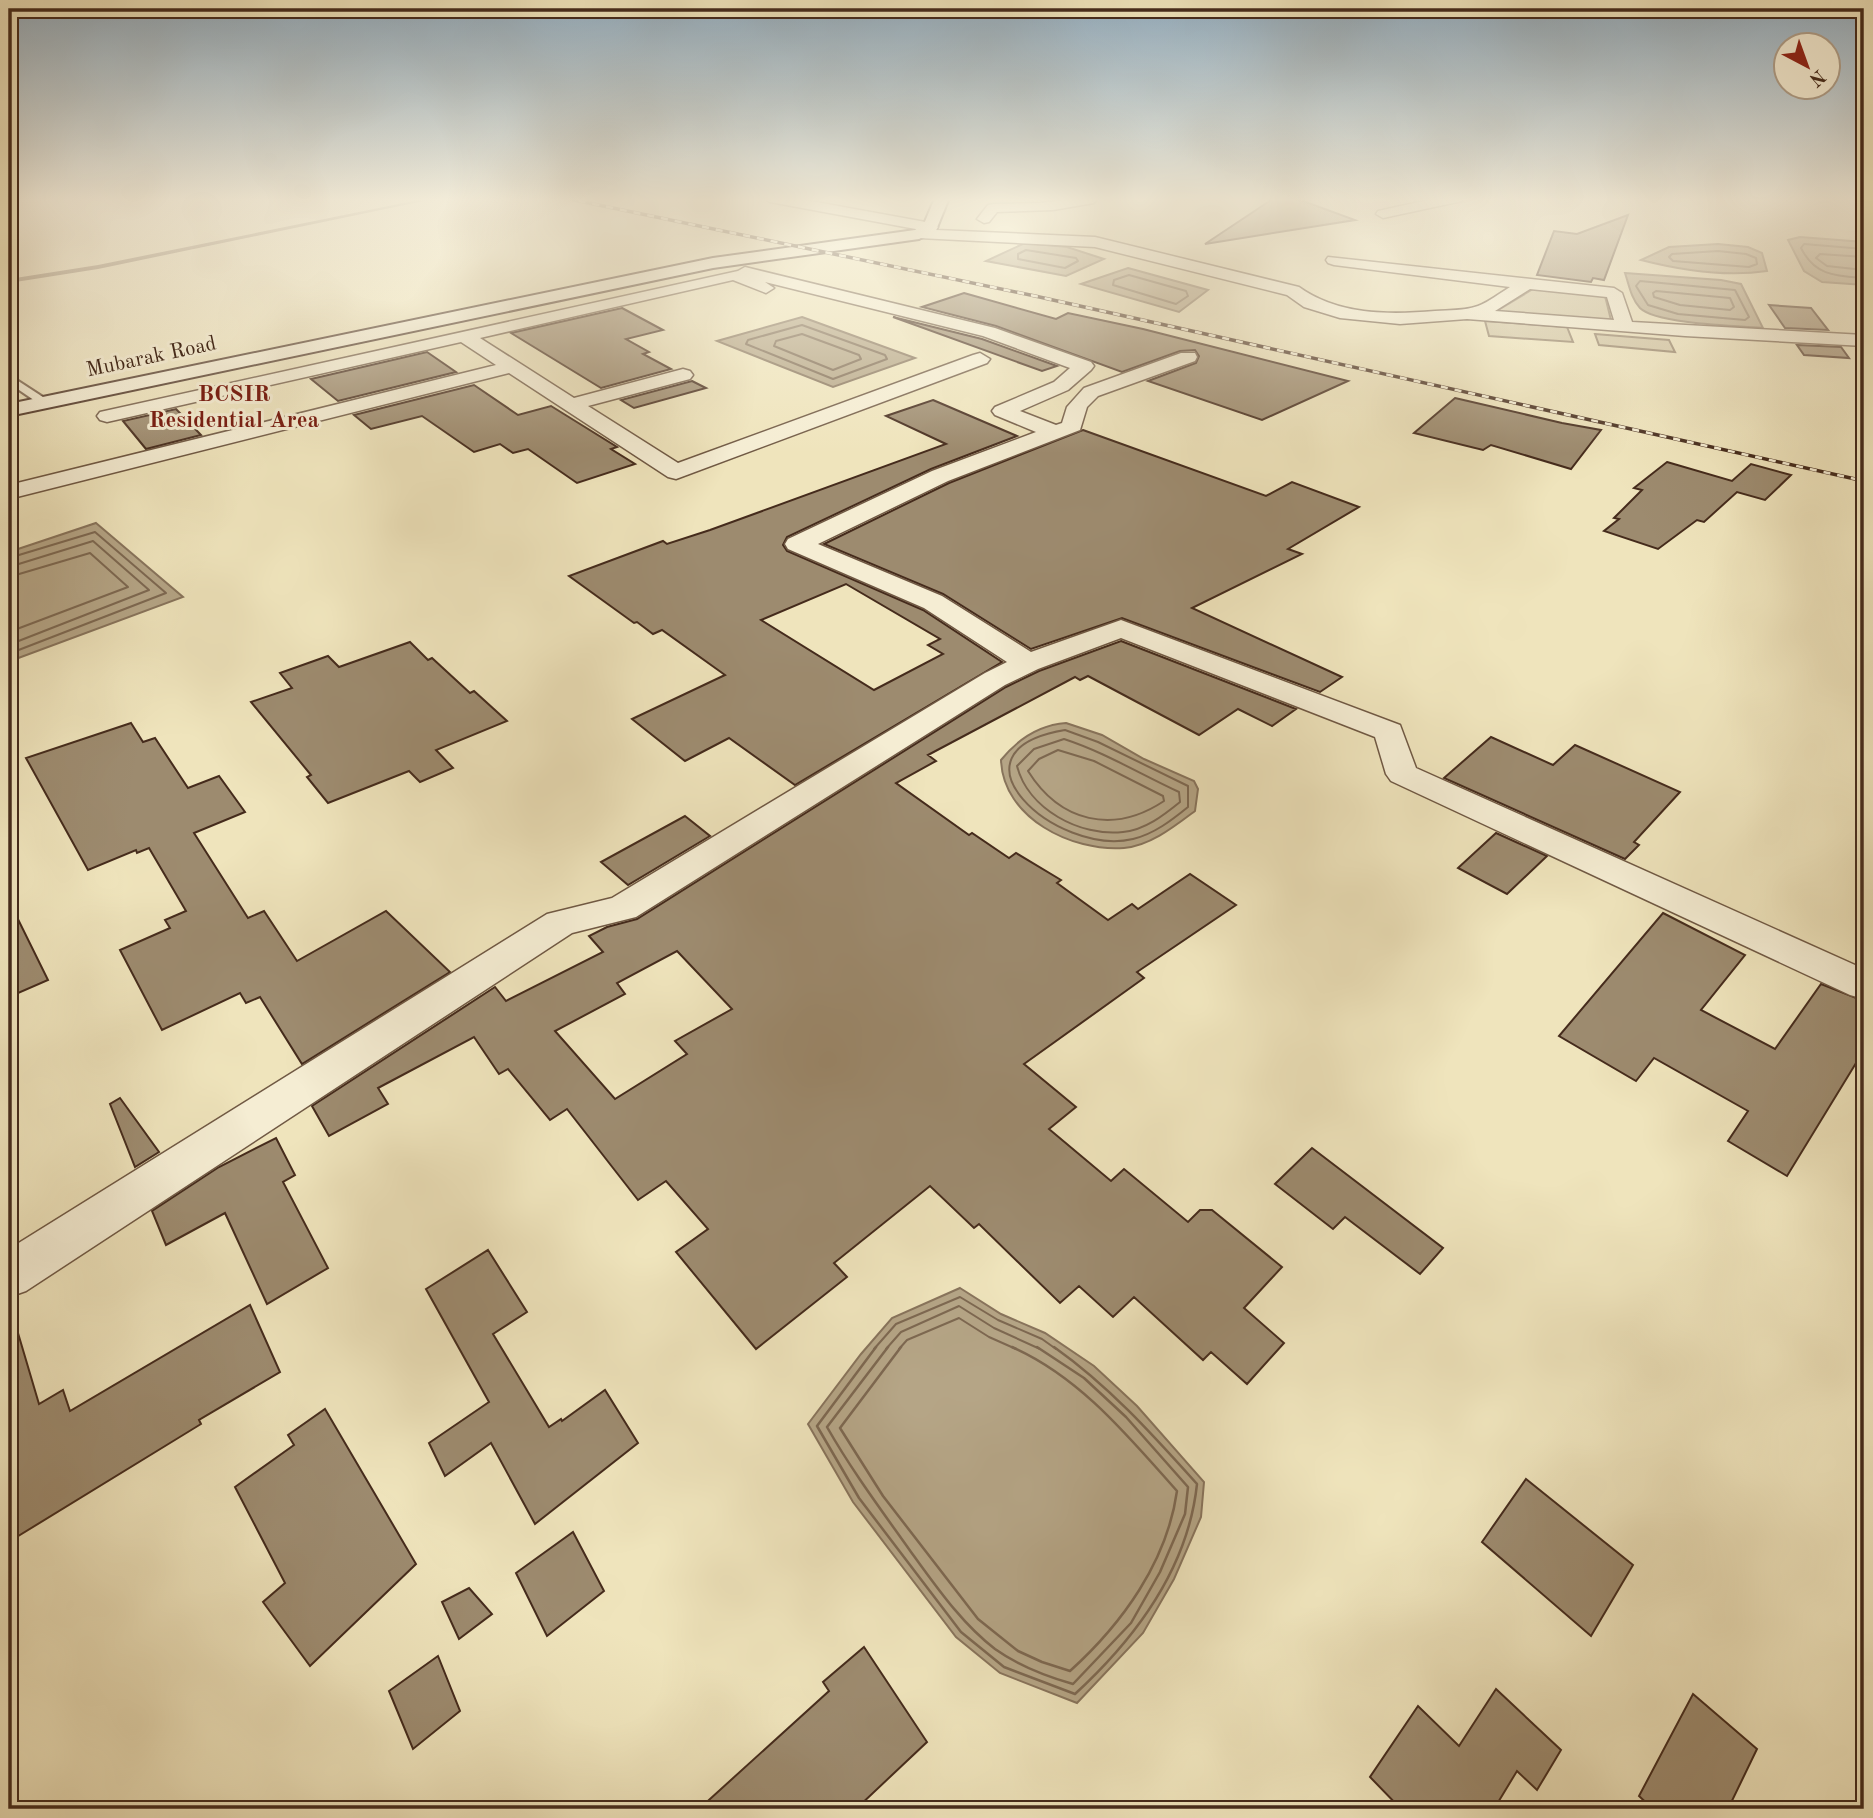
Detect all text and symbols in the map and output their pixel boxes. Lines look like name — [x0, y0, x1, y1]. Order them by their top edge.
north arrow — [1772, 32, 1842, 102]
text: N — [1804, 65, 1828, 89]
street label: Mubarak Road — [84, 333, 218, 382]
district label: BCSIR Residential Area — [149, 383, 320, 432]

